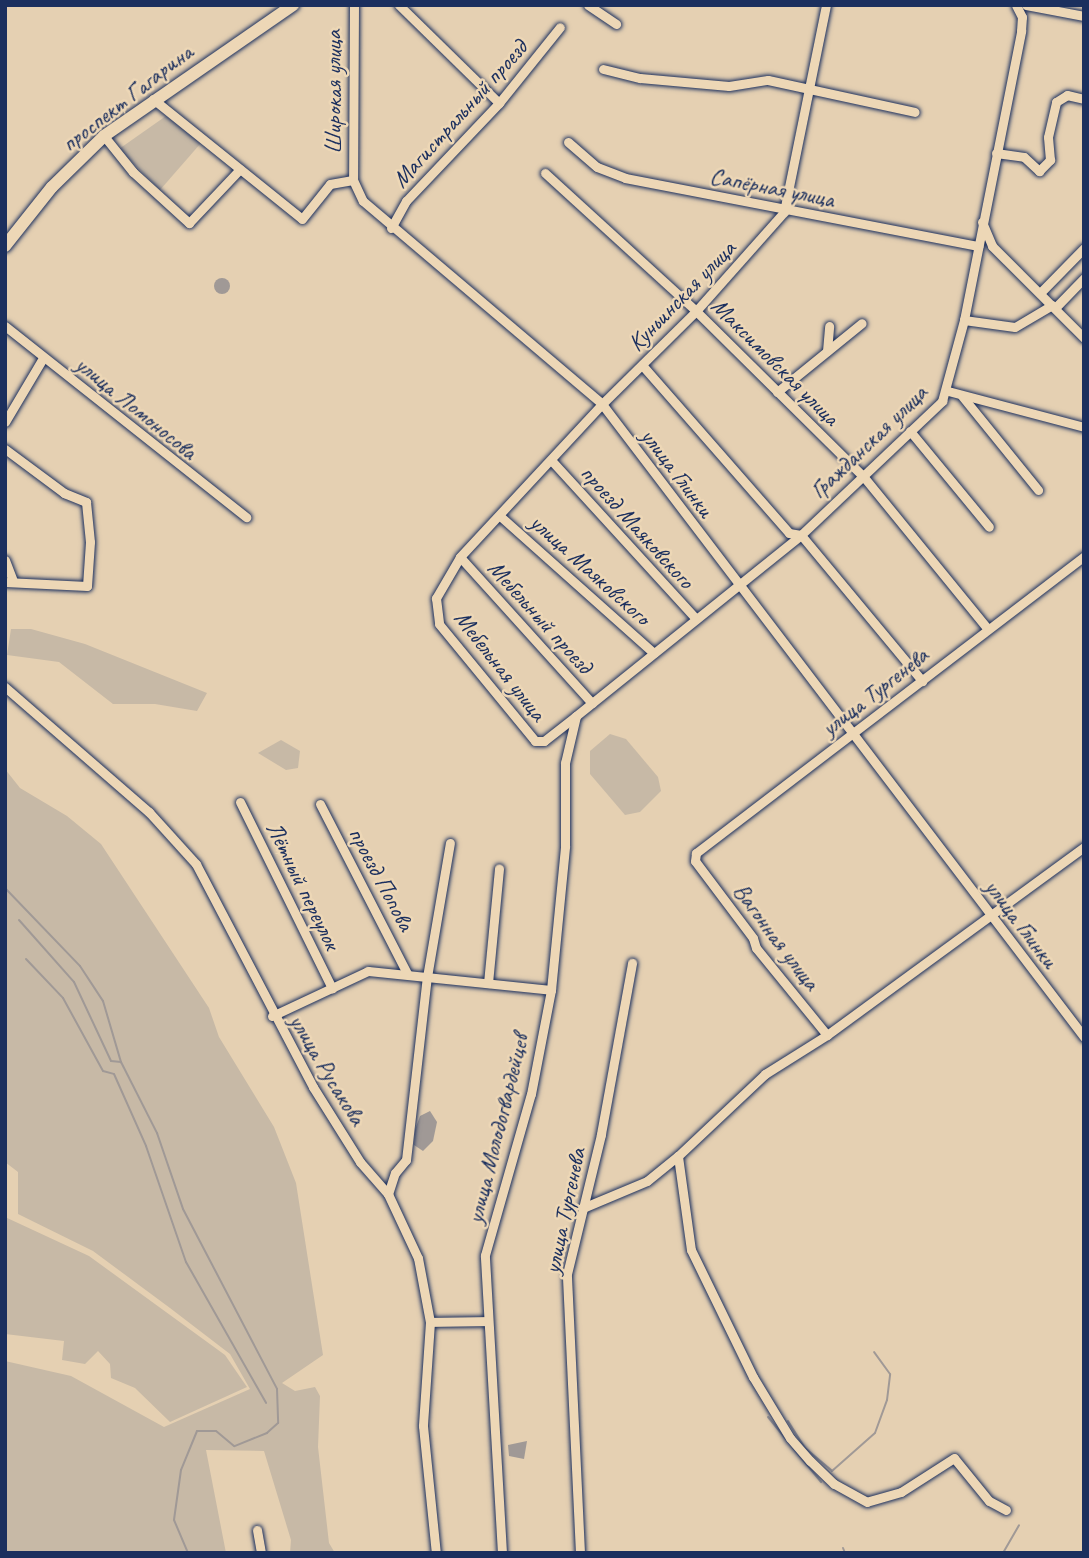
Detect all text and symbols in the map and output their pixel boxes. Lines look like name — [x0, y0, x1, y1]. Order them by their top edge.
street label: Широкая улица — [320, 29, 348, 155]
street label: Магистральный проезд — [386, 34, 534, 194]
street label: проспект Гагарина — [58, 40, 196, 156]
street label: Сапёрная улица — [707, 162, 837, 214]
street label: Куньинская улица — [622, 234, 742, 358]
street label: Максимовская улица — [704, 291, 846, 433]
street label: улица Ломоносова — [69, 350, 203, 466]
street label: Гражданская улица — [804, 378, 934, 506]
street label: улица Глинки — [634, 422, 720, 524]
street label: проезд Маяковского — [574, 459, 700, 595]
street label: улица Маяковского — [524, 508, 656, 632]
street label: Мебельный проезд — [481, 554, 599, 680]
street label: Мебельная улица — [447, 604, 553, 728]
street label: улица Тургенева — [816, 641, 934, 743]
street label: Лётный переулок — [260, 817, 346, 955]
street label: проезд Попова — [342, 823, 420, 935]
street label: улица Глинки — [978, 873, 1064, 975]
street label: Вагонная улица — [726, 877, 826, 997]
street label: улица Русакова — [283, 1009, 371, 1131]
street label: улица Молодогвардейцев — [461, 1032, 535, 1226]
street label: улица Тургенева — [538, 1145, 592, 1277]

